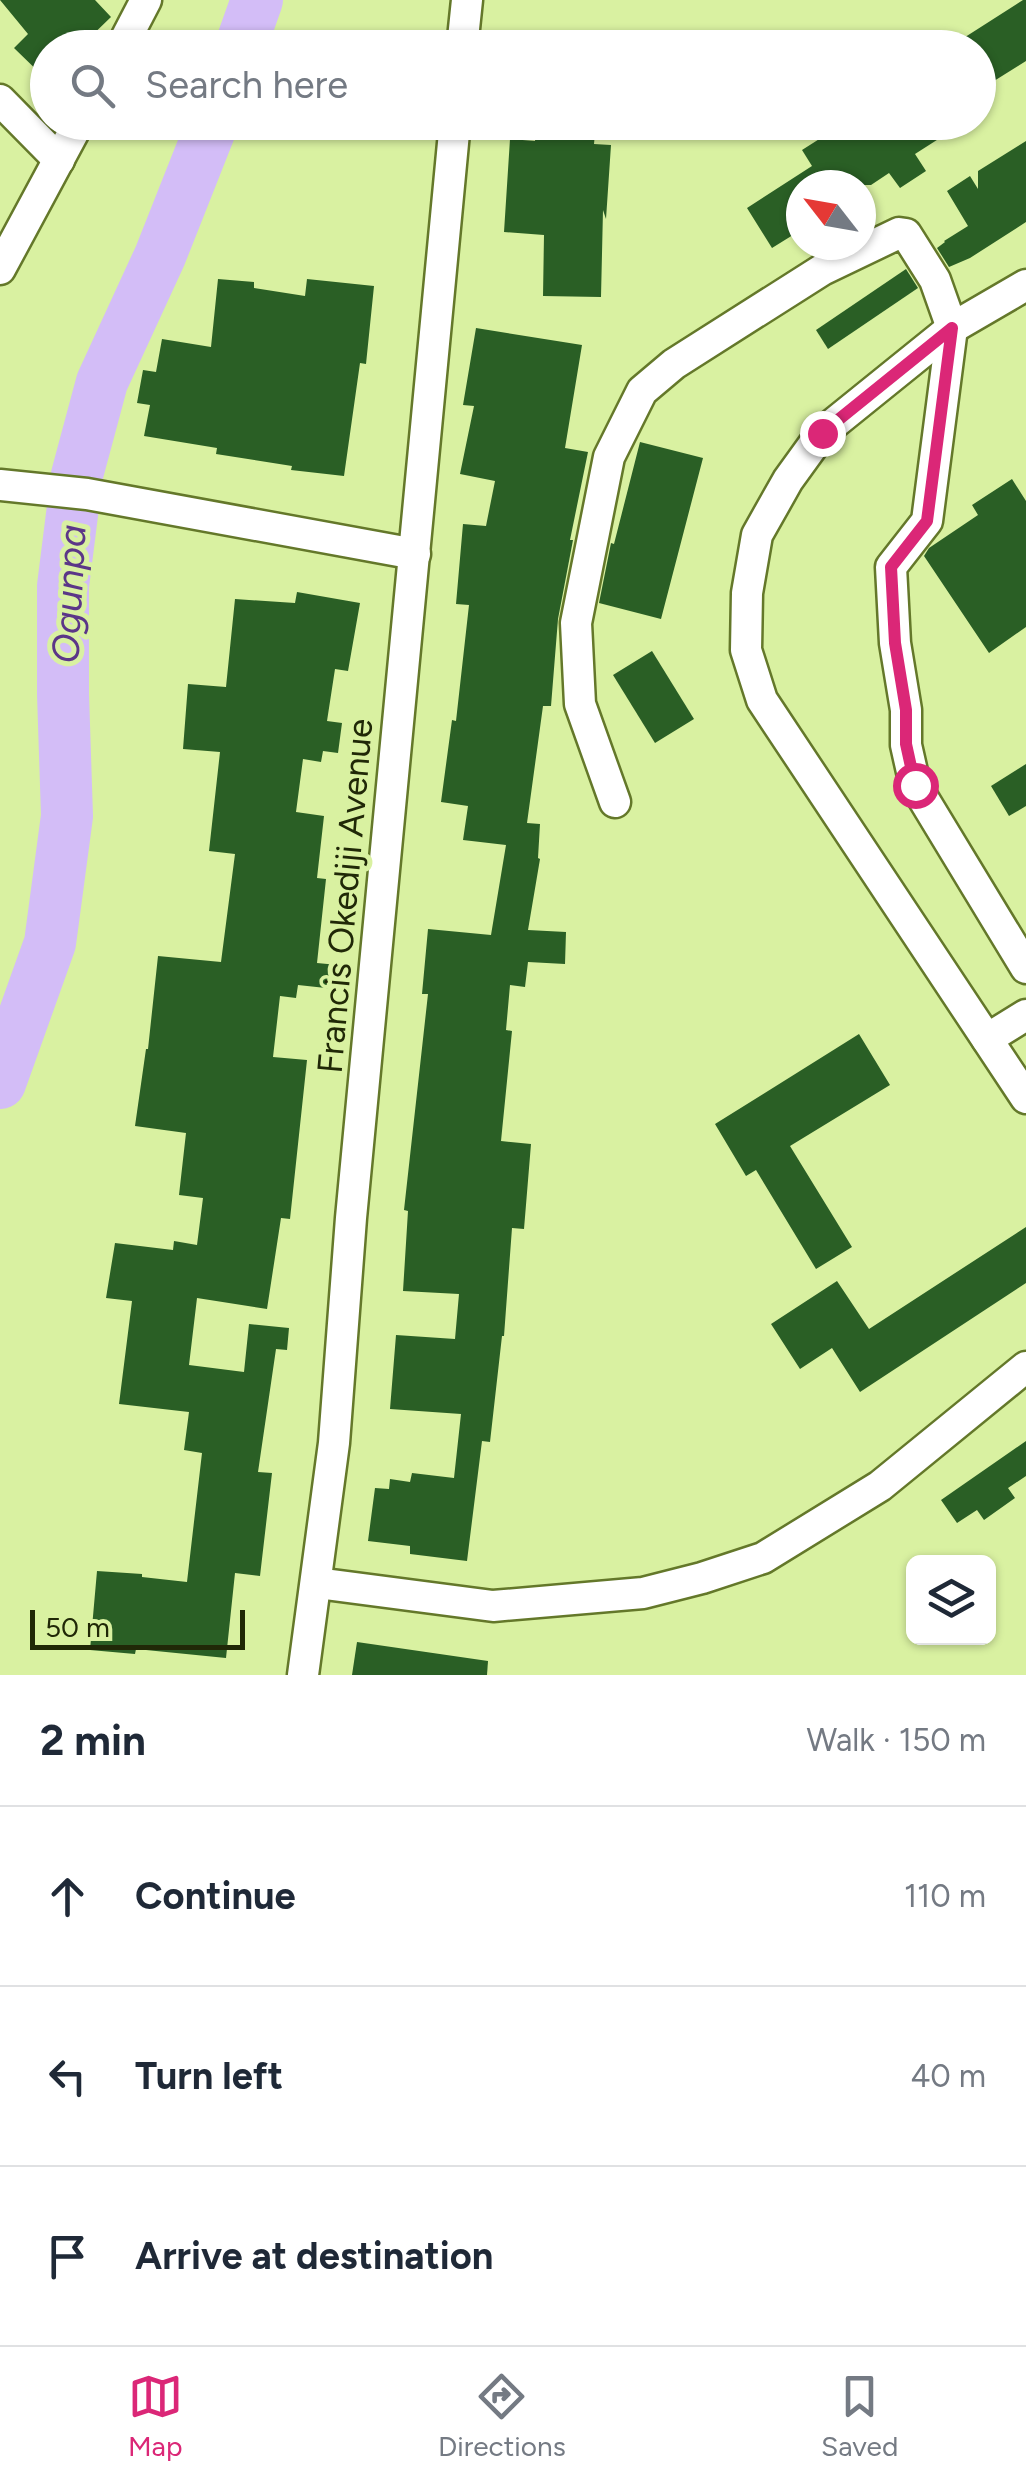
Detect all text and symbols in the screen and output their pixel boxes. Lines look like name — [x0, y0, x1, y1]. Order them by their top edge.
search box — [30, 30, 996, 140]
icon: search — [65, 58, 120, 113]
text: Search here — [145, 62, 348, 108]
north arrow — [786, 170, 876, 260]
route end — [800, 411, 846, 457]
water label: Ogunpa — [42, 523, 96, 665]
street label: Francis Okediji Avenue — [309, 717, 381, 1075]
route start — [893, 763, 939, 809]
map controls — [906, 1555, 996, 1645]
button: layers — [906, 1555, 996, 1645]
scale bar — [30, 1605, 245, 1650]
text: 50 m — [45, 1610, 110, 1644]
text: 2 min — [40, 1715, 146, 1766]
text: Walk · 150 m — [807, 1721, 986, 1759]
icon: ahead — [40, 1869, 95, 1924]
text: Continue — [135, 1873, 296, 1919]
text: 110 m — [904, 1877, 986, 1915]
icon: left — [40, 2049, 95, 2104]
text: Turn left — [135, 2053, 283, 2099]
text: 40 m — [910, 2057, 986, 2095]
icon: arrive — [40, 2229, 95, 2284]
text: Arrive at destination — [135, 2233, 493, 2279]
tab: Map — [128, 2369, 183, 2463]
tab: Directions — [438, 2369, 566, 2463]
tab: Saved — [821, 2369, 898, 2463]

